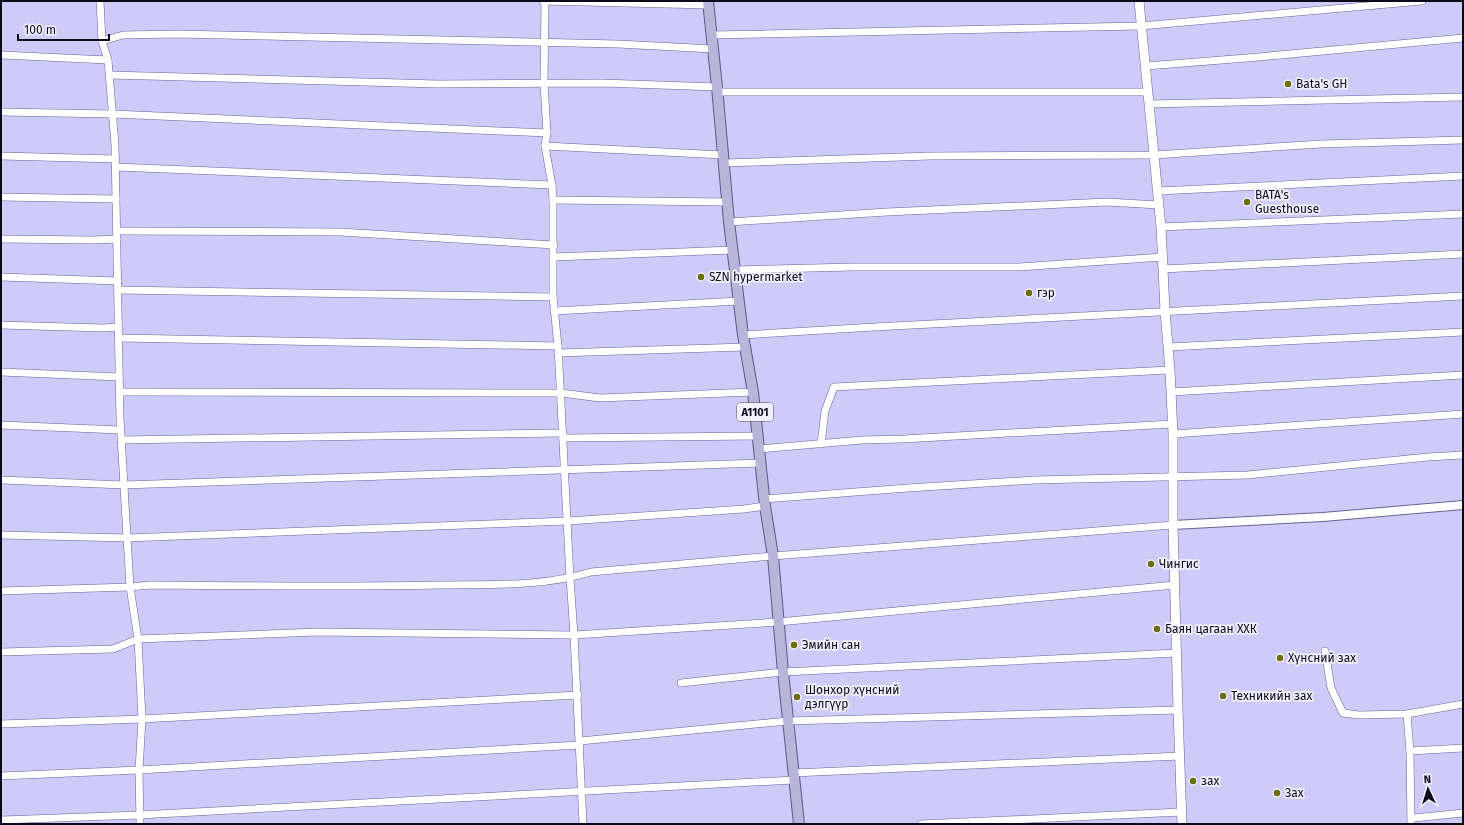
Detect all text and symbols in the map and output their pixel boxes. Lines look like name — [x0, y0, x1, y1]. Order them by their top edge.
scale bar — [18, 16, 109, 42]
text: 100 m — [24, 23, 56, 37]
place label: Bata's GH — [1296, 77, 1348, 91]
marker: Bata's GH — [1283, 79, 1293, 89]
place label: BATA's Guesthouse — [1255, 188, 1319, 216]
marker: BATA's Guesthouse — [1242, 197, 1252, 207]
place label: SZN hypermarket — [709, 270, 803, 284]
marker: SZN hypermarket — [696, 272, 706, 282]
place label: гэр — [1037, 286, 1055, 300]
marker: гэр — [1024, 288, 1034, 298]
road number: A1101 — [737, 403, 773, 421]
place label: Чингис — [1159, 557, 1199, 571]
marker: Чингис — [1146, 559, 1156, 569]
place label: Баян цагаан ХХК — [1165, 622, 1257, 636]
marker: Баян цагаан ХХК — [1152, 624, 1162, 634]
place label: Эмийн сан — [802, 638, 860, 652]
marker: Эмийн сан — [789, 640, 799, 650]
place label: Хүнсний зах — [1288, 651, 1356, 665]
marker: Хүнсний зах — [1275, 653, 1285, 663]
place label: Шонхор хүнсний дэлгүүр — [805, 683, 899, 711]
place label: Техникийн зах — [1231, 689, 1312, 703]
marker: Техникийн зах — [1218, 691, 1228, 701]
marker: Шонхор хүнсний дэлгүүр — [792, 692, 802, 702]
north arrow — [1408, 769, 1448, 809]
text: N — [1423, 773, 1431, 786]
place label: зах — [1201, 774, 1219, 788]
marker: зах — [1188, 776, 1198, 786]
place label: Зах — [1285, 786, 1304, 800]
marker: Зах — [1272, 788, 1282, 798]

